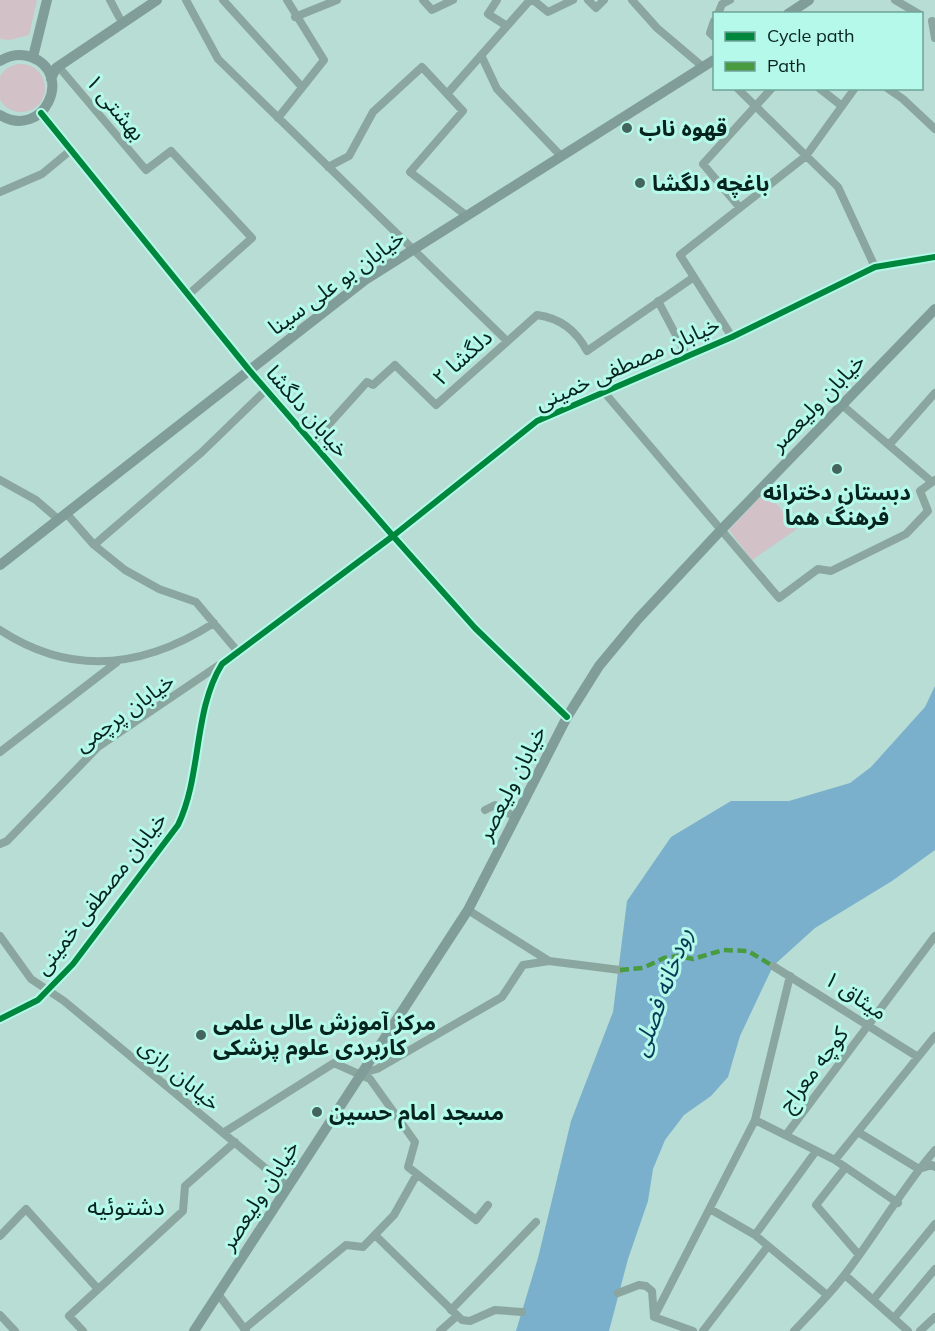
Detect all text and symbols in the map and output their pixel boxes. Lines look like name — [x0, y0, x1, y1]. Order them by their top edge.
legend — [713, 12, 923, 90]
text: Cycle path — [767, 24, 854, 47]
text: Path — [767, 54, 806, 77]
street label: بهشتی ۱ — [80, 68, 152, 146]
place label: قهوه ناب — [639, 114, 727, 142]
marker: قهوه ناب — [620, 121, 634, 135]
place label: باغچه دلگشا — [652, 169, 769, 198]
marker: باغچه دلگشا — [633, 176, 647, 190]
street label: خیابان بو علی سینا — [262, 223, 410, 341]
street label: خیابان مصطفی خمینی — [530, 310, 724, 416]
street label: دلگشا ۲ — [426, 323, 498, 391]
street label: خیابان ولیعصر — [763, 347, 871, 458]
street label: خیابان دلگشا — [260, 359, 356, 463]
marker: دبستان دخترانه فرهنگ هما — [830, 462, 844, 476]
place label: دبستان دخترانه فرهنگ هما — [763, 478, 911, 531]
street label: خیابان پرچمی — [68, 666, 180, 759]
street label: خیابان ولیعصر — [470, 721, 552, 846]
street label: خیابان مصطفی خمینی — [28, 806, 172, 980]
water label: رودخانه فصلی — [624, 923, 698, 1060]
street label: میثاق ۱ — [819, 964, 893, 1026]
place label: مرکز آموزش عالی علمی کاربردی علوم پزشکی — [213, 1008, 436, 1064]
street label: کوچه معراج — [772, 1020, 857, 1119]
marker: مرکز آموزش عالی علمی کاربردی علوم پزشکی — [194, 1028, 208, 1042]
street label: خیابان رازی — [133, 1032, 227, 1116]
place label: مسجد امام حسین — [329, 1098, 504, 1129]
marker: مسجد امام حسین — [310, 1105, 324, 1119]
street label: خیابان ولیعصر — [213, 1135, 305, 1256]
district label: دشتوئیه — [87, 1191, 165, 1221]

